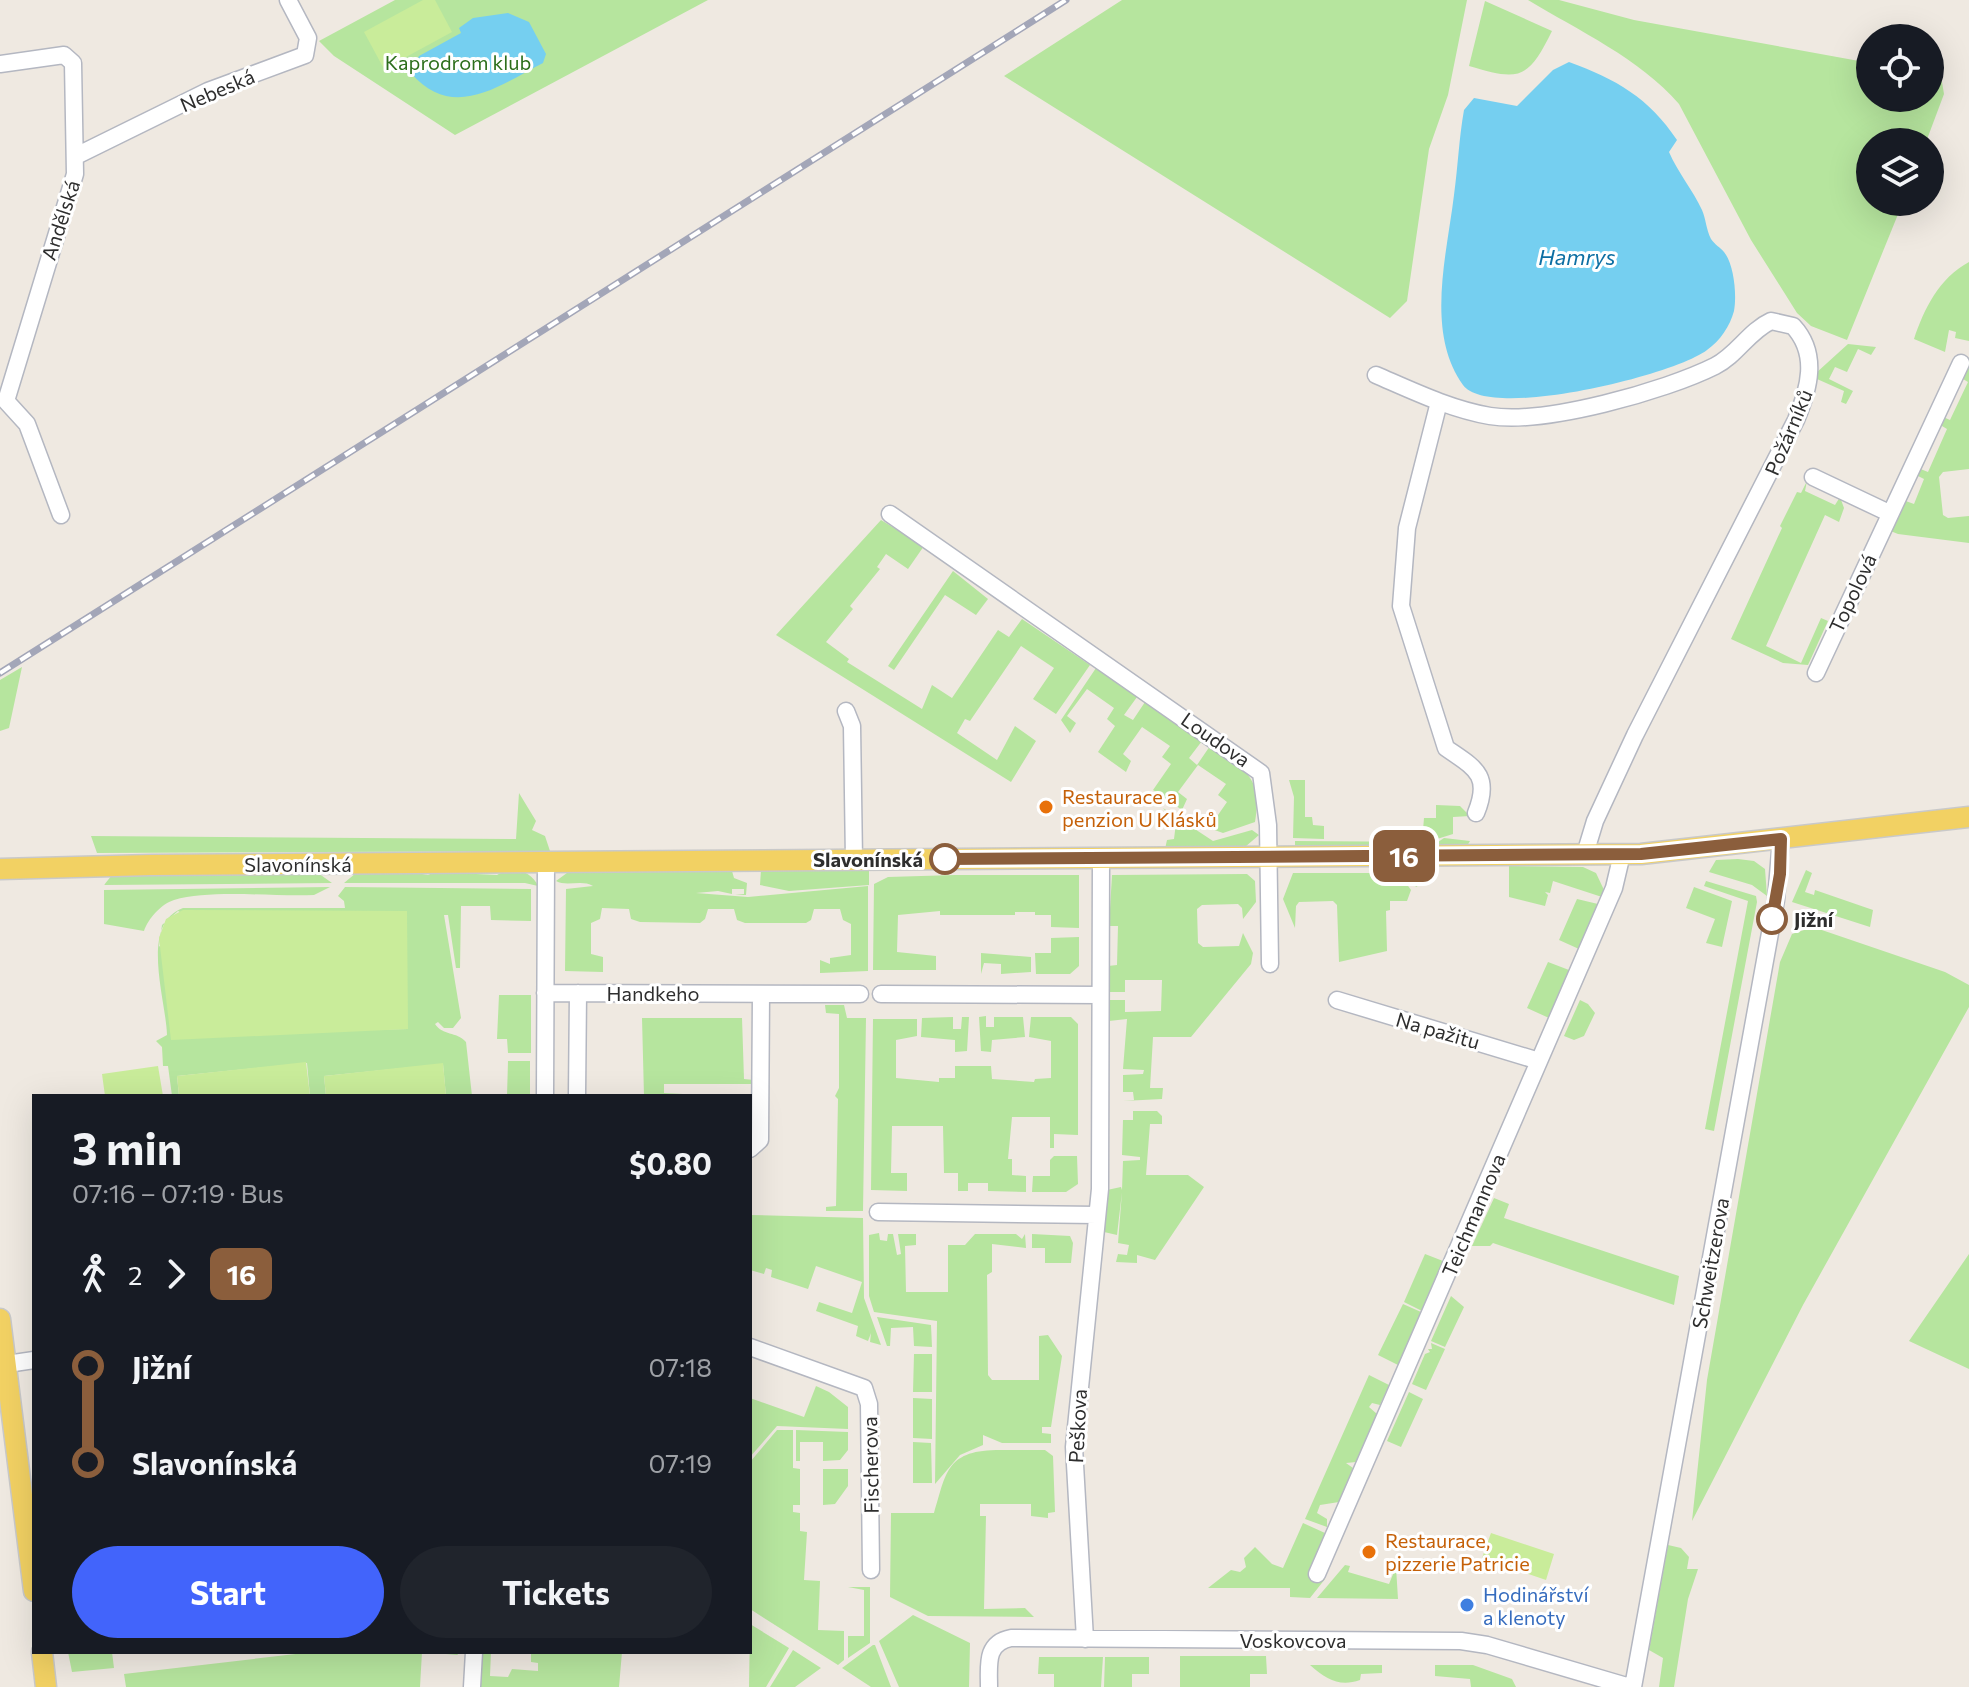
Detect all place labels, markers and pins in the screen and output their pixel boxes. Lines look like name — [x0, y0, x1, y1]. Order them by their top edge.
place label: Restaurace a penzion U Klásků — [1062, 784, 1217, 831]
marker: Restaurace a penzion U Klásků — [1037, 798, 1055, 816]
marker: Slavonínská — [930, 844, 960, 874]
place label: Slavonínská — [813, 847, 923, 871]
marker: Jižní — [1757, 904, 1787, 934]
place label: Jižní — [1794, 907, 1835, 931]
place label: Restaurace, pizzerie Patricie — [1385, 1528, 1530, 1575]
marker: Restaurace, pizzerie Patricie — [1360, 1543, 1378, 1561]
place label: Hodinářství a klenoty — [1483, 1582, 1590, 1629]
marker: Hodinářství a klenoty — [1458, 1596, 1476, 1614]

